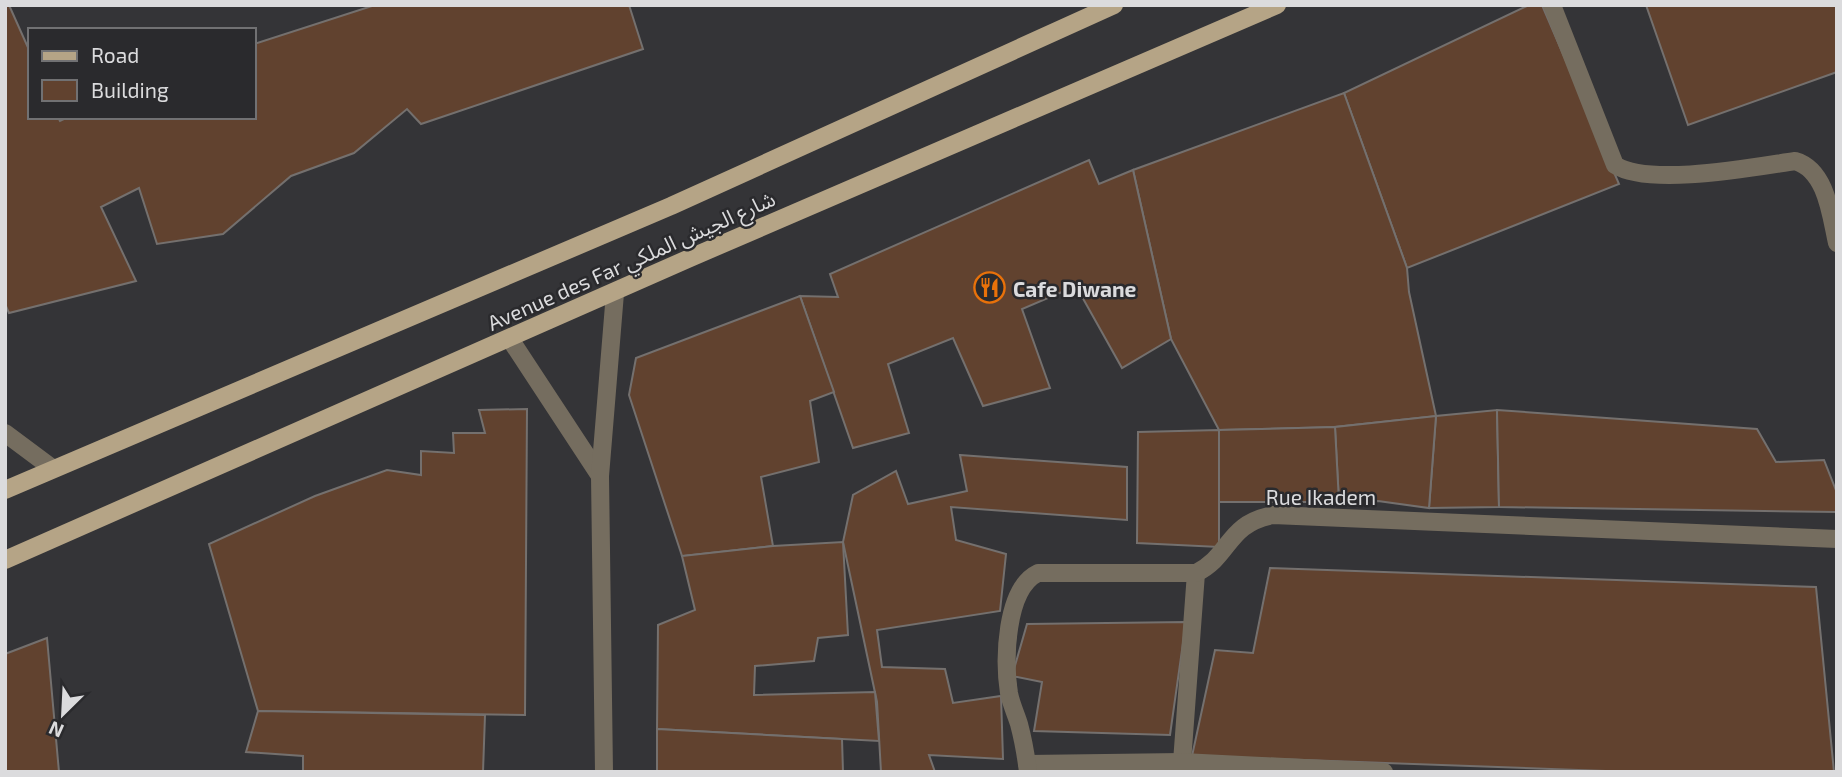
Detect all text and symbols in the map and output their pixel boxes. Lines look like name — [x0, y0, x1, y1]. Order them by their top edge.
legend — [28, 28, 256, 119]
text: Road — [91, 42, 139, 67]
text: Building — [91, 77, 169, 102]
street label: Avenue des Far شارع الجيش الملكي — [483, 185, 781, 339]
restaurant icon: Cafe Diwane — [973, 271, 1007, 305]
place label: Cafe Diwane — [1013, 276, 1137, 301]
street label: Rue Ikadem — [1266, 484, 1376, 509]
north arrow — [28, 679, 98, 749]
text: N — [45, 717, 67, 743]

